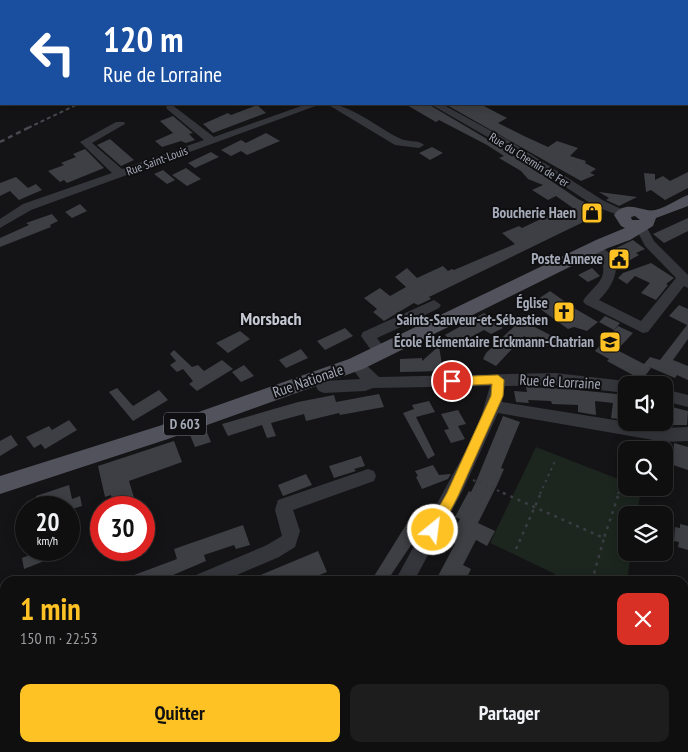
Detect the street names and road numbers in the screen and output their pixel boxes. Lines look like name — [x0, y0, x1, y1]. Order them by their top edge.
street label: Rue du Chemin de Fer — [487, 129, 573, 190]
street label: Rue Saint-Louis — [124, 142, 190, 179]
street label: Rue Nationale — [270, 360, 346, 401]
street label: Rue de Lorraine — [519, 370, 601, 393]
road number: D 603 — [164, 412, 206, 436]

